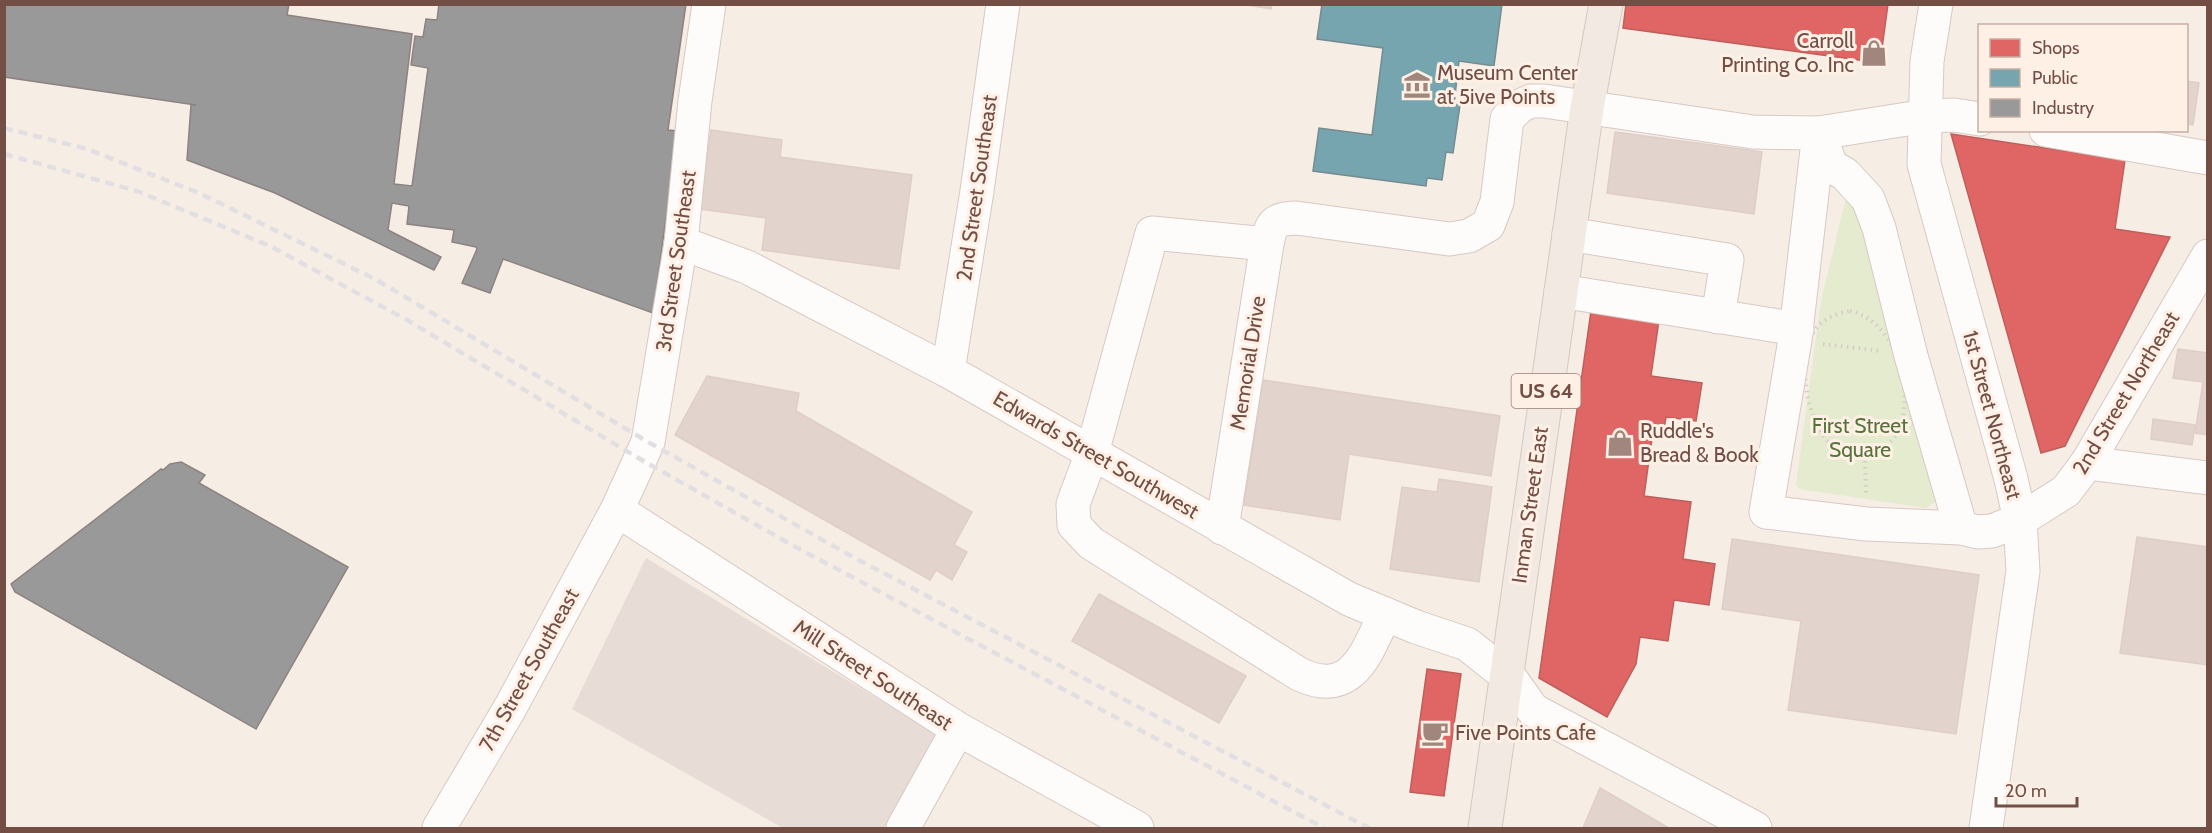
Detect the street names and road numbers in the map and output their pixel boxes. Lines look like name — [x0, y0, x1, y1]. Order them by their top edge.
street label: 2nd Street Southeast — [951, 93, 1002, 283]
street label: 3rd Street Southeast — [650, 169, 701, 353]
street label: Memorial Drive — [1225, 294, 1270, 432]
street label: 2nd Street Northeast — [2067, 307, 2184, 479]
street label: 1st Street Northeast — [1958, 328, 2027, 502]
road number: US 64 — [1512, 374, 1580, 408]
street label: Edwards Street Southwest — [989, 385, 1203, 524]
street label: Inman Street East — [1506, 425, 1553, 585]
street label: 7th Street Southeast — [473, 584, 584, 756]
street label: Mill Street Southeast — [789, 614, 957, 735]

